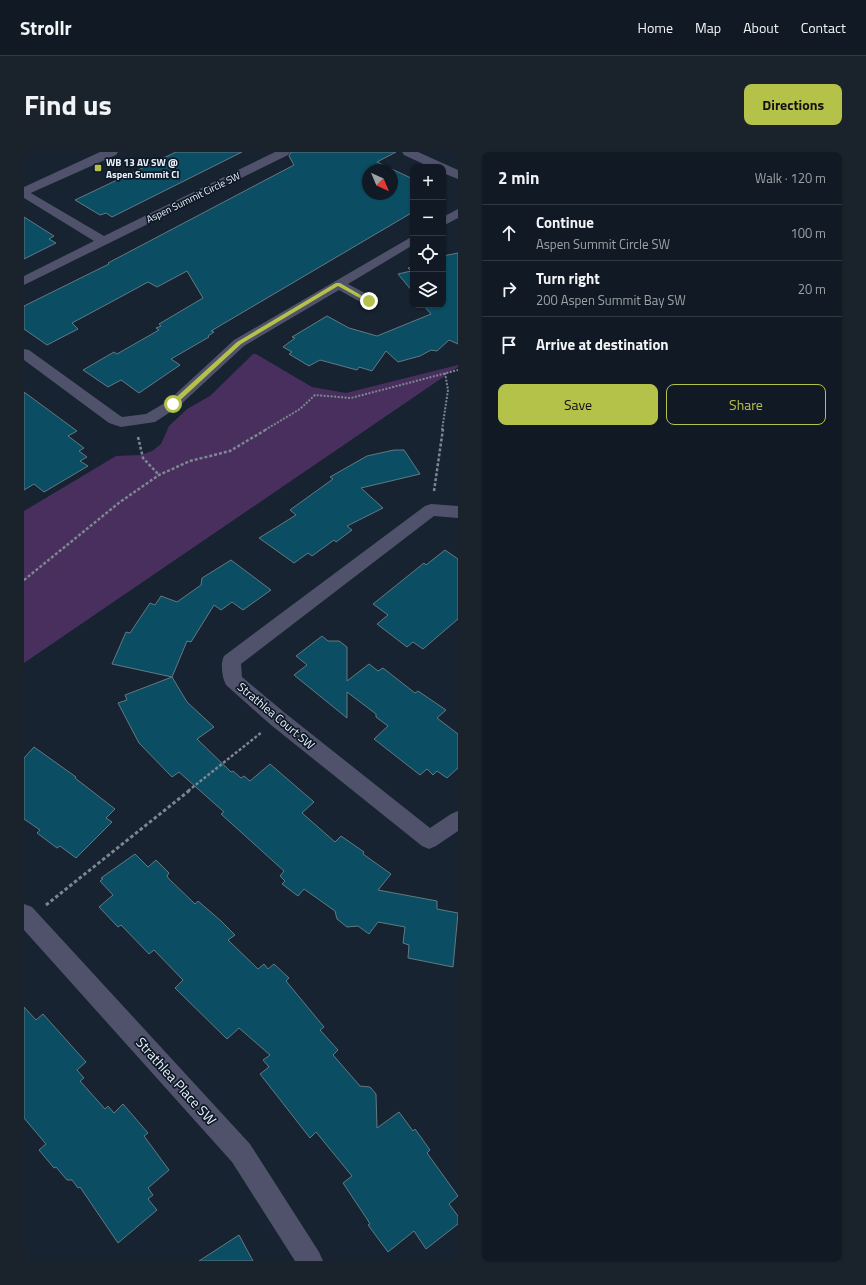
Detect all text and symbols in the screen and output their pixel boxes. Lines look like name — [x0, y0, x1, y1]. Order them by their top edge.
text: Strollr — [20, 13, 72, 42]
text: Home — [638, 17, 673, 38]
text: Map — [695, 17, 721, 38]
text: About — [743, 17, 779, 38]
text: Contact — [801, 17, 846, 38]
text: Find us — [24, 83, 112, 126]
button: Directions — [744, 84, 842, 125]
place label: WB 13 AV SW @ Aspen Summit CI — [106, 155, 180, 182]
marker: WB 13 AV SW @ Aspen Summit CI — [93, 163, 103, 173]
north arrow — [362, 164, 398, 200]
map controls — [410, 164, 446, 308]
button: + — [410, 164, 446, 200]
text: 2 min — [498, 165, 539, 191]
street label: Aspen Summit Circle SW — [144, 168, 243, 227]
text: Walk · 120 m — [755, 168, 826, 188]
button: − — [410, 200, 446, 236]
text: Continue — [536, 211, 594, 234]
icon: ahead — [498, 222, 520, 244]
text: 100 m — [790, 223, 826, 243]
text: Aspen Summit Circle SW — [536, 234, 670, 254]
button: locate — [410, 236, 446, 272]
text: Turn right — [536, 267, 600, 290]
button: layers — [410, 272, 446, 308]
icon: right — [498, 278, 520, 300]
text: 20 m — [798, 279, 826, 299]
text: 200 Aspen Summit Bay SW — [536, 290, 686, 310]
route end — [360, 292, 378, 310]
text: Arrive at destination — [536, 333, 669, 356]
icon: arrive — [498, 334, 520, 356]
button: Save — [498, 384, 658, 425]
button: Share — [666, 384, 826, 425]
route start — [164, 395, 182, 413]
street label: Strathlea Court SW — [233, 677, 320, 754]
street label: Strathlea Place SW — [131, 1032, 222, 1129]

